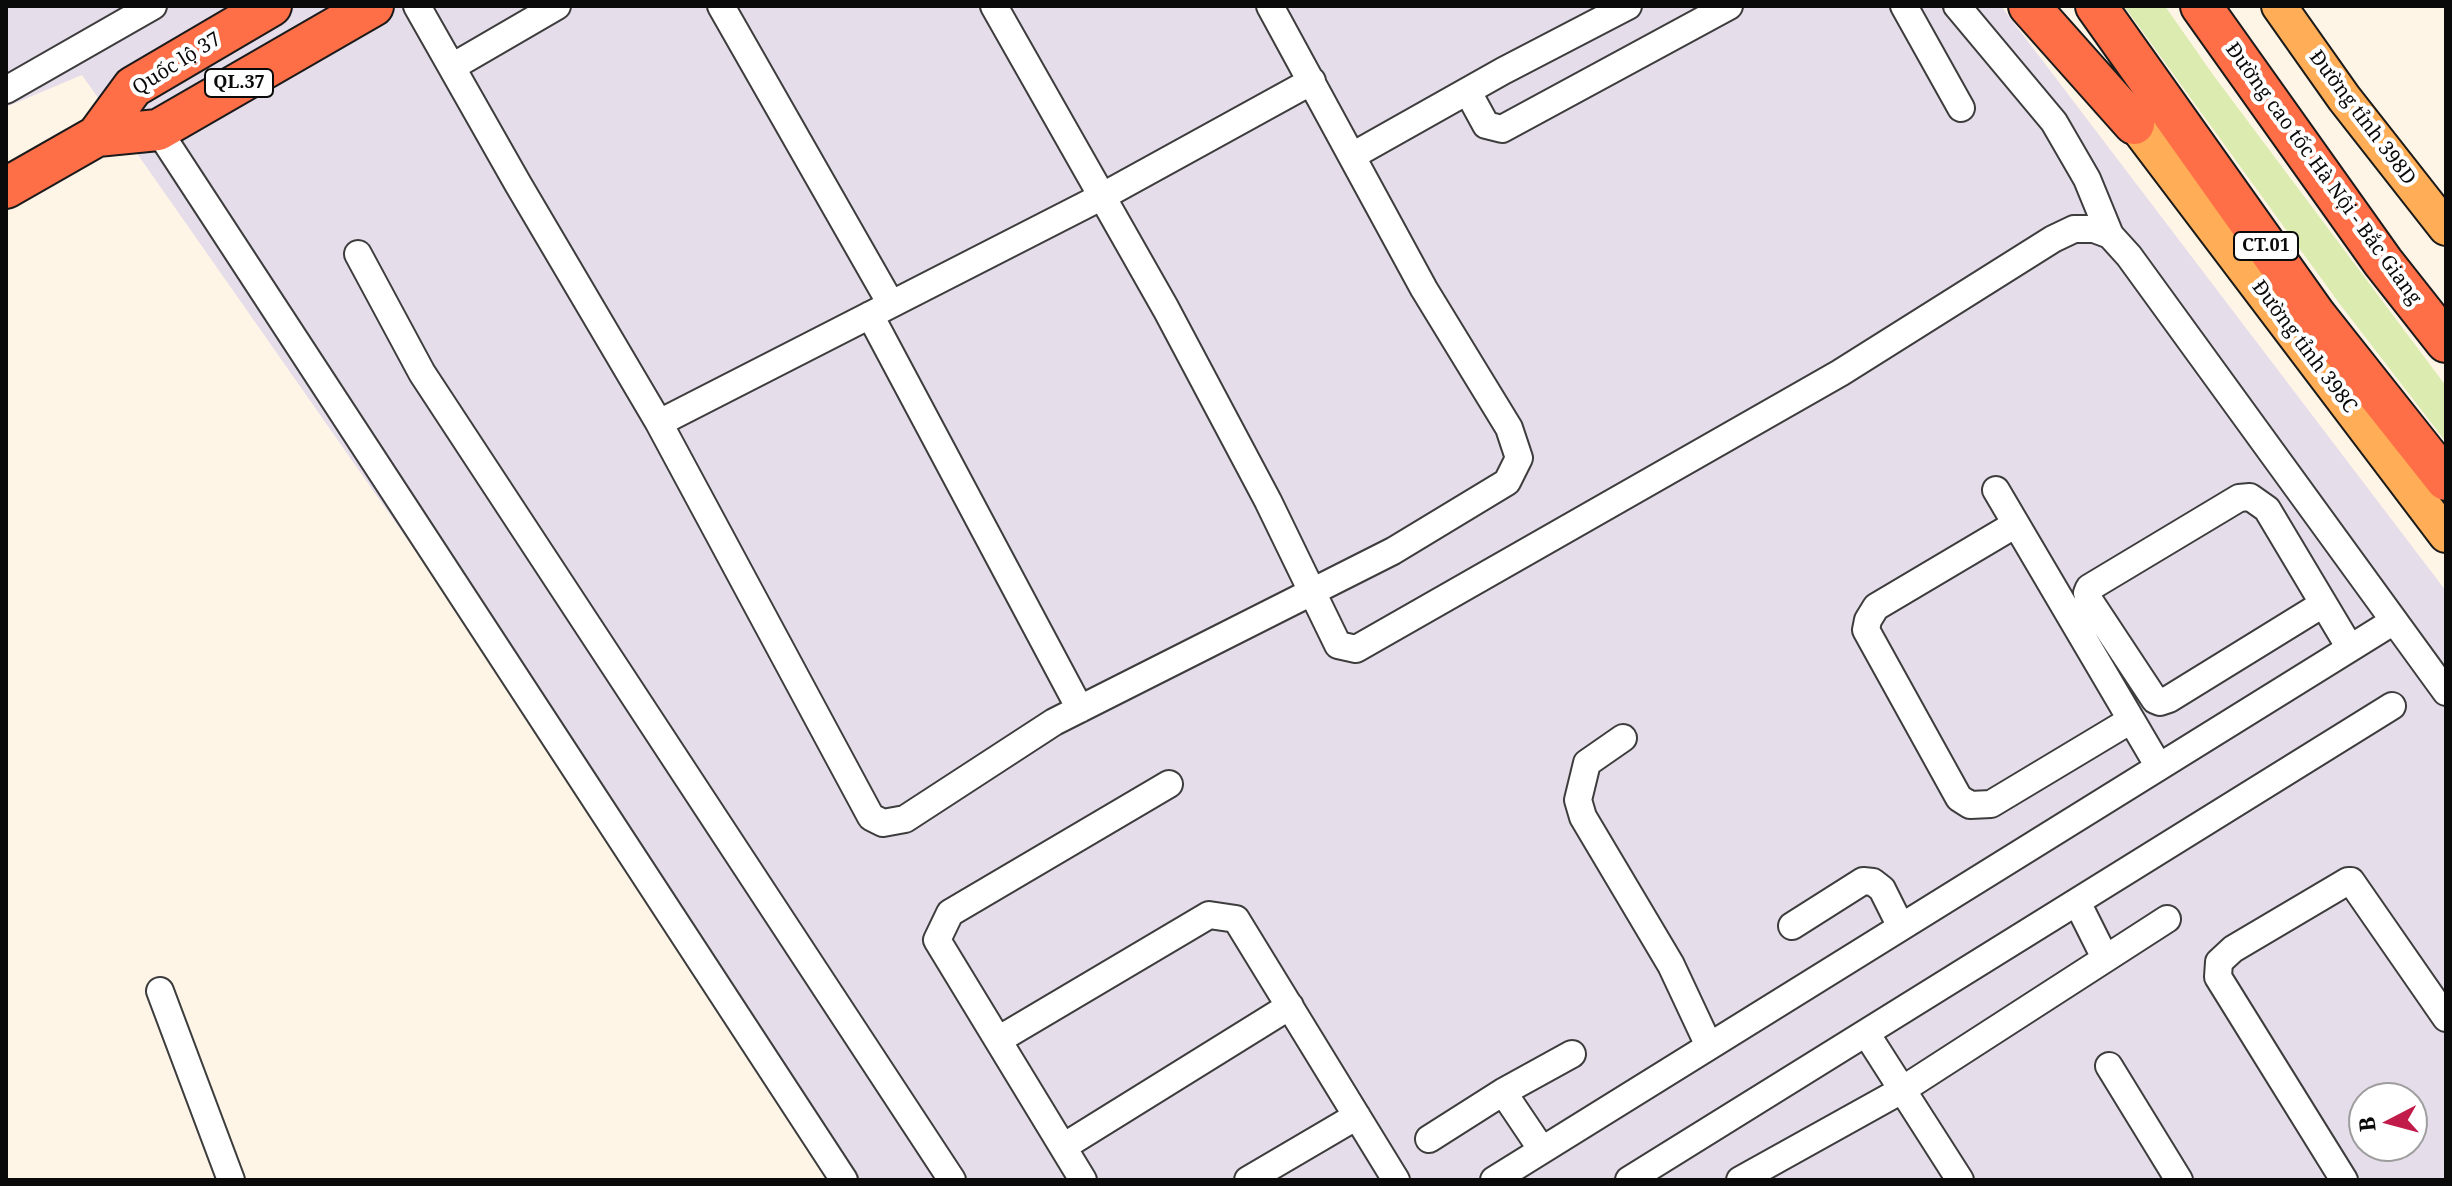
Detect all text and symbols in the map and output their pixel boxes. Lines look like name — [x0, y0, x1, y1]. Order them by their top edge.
street label: Quốc lộ 37 — [128, 27, 226, 101]
street label: Đường cao tốc Hà Nội - Bắc Giang — [2220, 38, 2426, 310]
street label: Đường tỉnh 398D — [2304, 46, 2420, 190]
road number: QL.37 — [205, 69, 273, 97]
road number: CT.01 — [2234, 232, 2298, 260]
street label: Đường tỉnh 398C — [2246, 276, 2362, 418]
north arrow — [2348, 1082, 2428, 1162]
text: B — [2350, 1115, 2382, 1133]

